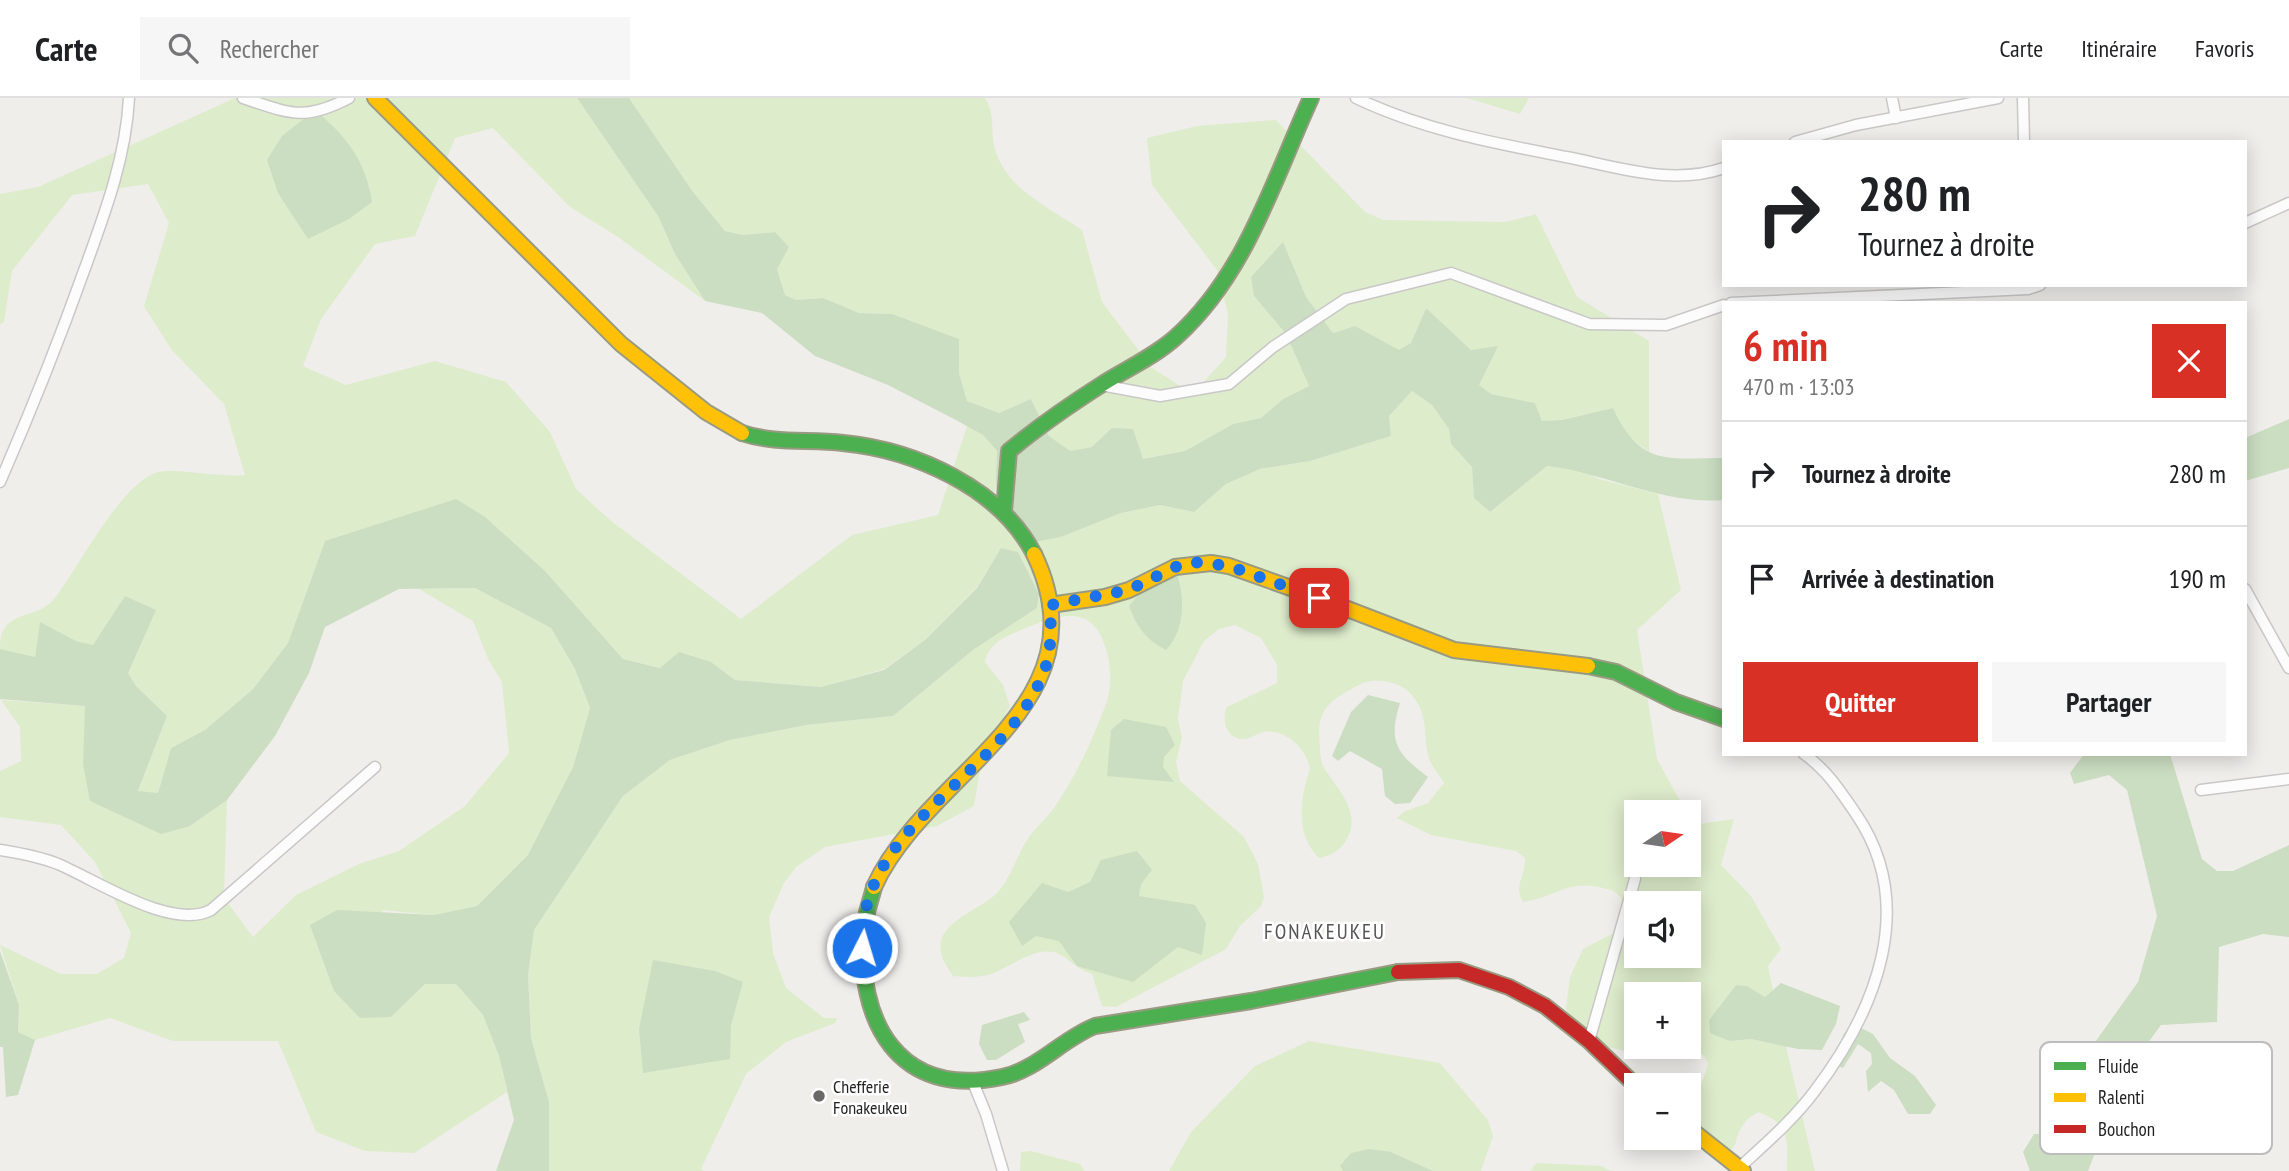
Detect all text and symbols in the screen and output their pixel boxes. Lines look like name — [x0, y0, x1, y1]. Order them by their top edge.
search box — [140, 17, 630, 80]
text: Carte — [35, 27, 98, 70]
icon: search — [164, 29, 202, 67]
text: Rechercher — [220, 32, 319, 65]
text: Carte — [1999, 33, 2043, 64]
text: Itinéraire — [2081, 33, 2157, 64]
text: Favoris — [2195, 33, 2254, 64]
text: 280 m — [1858, 161, 1971, 225]
icon: right — [1743, 168, 1834, 259]
text: Tournez à droite — [1858, 223, 2035, 265]
text: 6 min — [1743, 318, 1828, 373]
button: close — [2152, 324, 2226, 398]
text: 470 m · 13:03 — [1743, 372, 1855, 401]
icon: right — [1743, 455, 1781, 493]
text: Tournez à droite — [1802, 457, 1951, 490]
text: 280 m — [2168, 457, 2226, 490]
icon: arrive — [1743, 560, 1781, 598]
text: Arrivée à destination — [1802, 562, 1994, 595]
text: 190 m — [2168, 562, 2226, 595]
pin — [1289, 568, 1349, 628]
icon: arrive — [1300, 579, 1338, 617]
button: Quitter — [1743, 662, 1978, 742]
button: Partager — [1992, 662, 2226, 742]
north arrow — [1624, 800, 1701, 877]
map controls — [1624, 800, 1701, 1150]
button: sound — [1624, 891, 1701, 968]
position arrow — [825, 911, 899, 985]
district label: FONAKEUKEU — [1264, 918, 1386, 945]
button: + — [1624, 982, 1701, 1059]
legend — [2040, 1042, 2272, 1154]
text: Fluide — [2098, 1054, 2139, 1078]
button: − — [1624, 1073, 1701, 1150]
place label: Chefferie Fonakeukeu — [833, 1075, 907, 1119]
text: Ralenti — [2098, 1085, 2145, 1109]
marker: Chefferie Fonakeukeu — [811, 1088, 827, 1104]
text: Bouchon — [2098, 1117, 2155, 1141]

